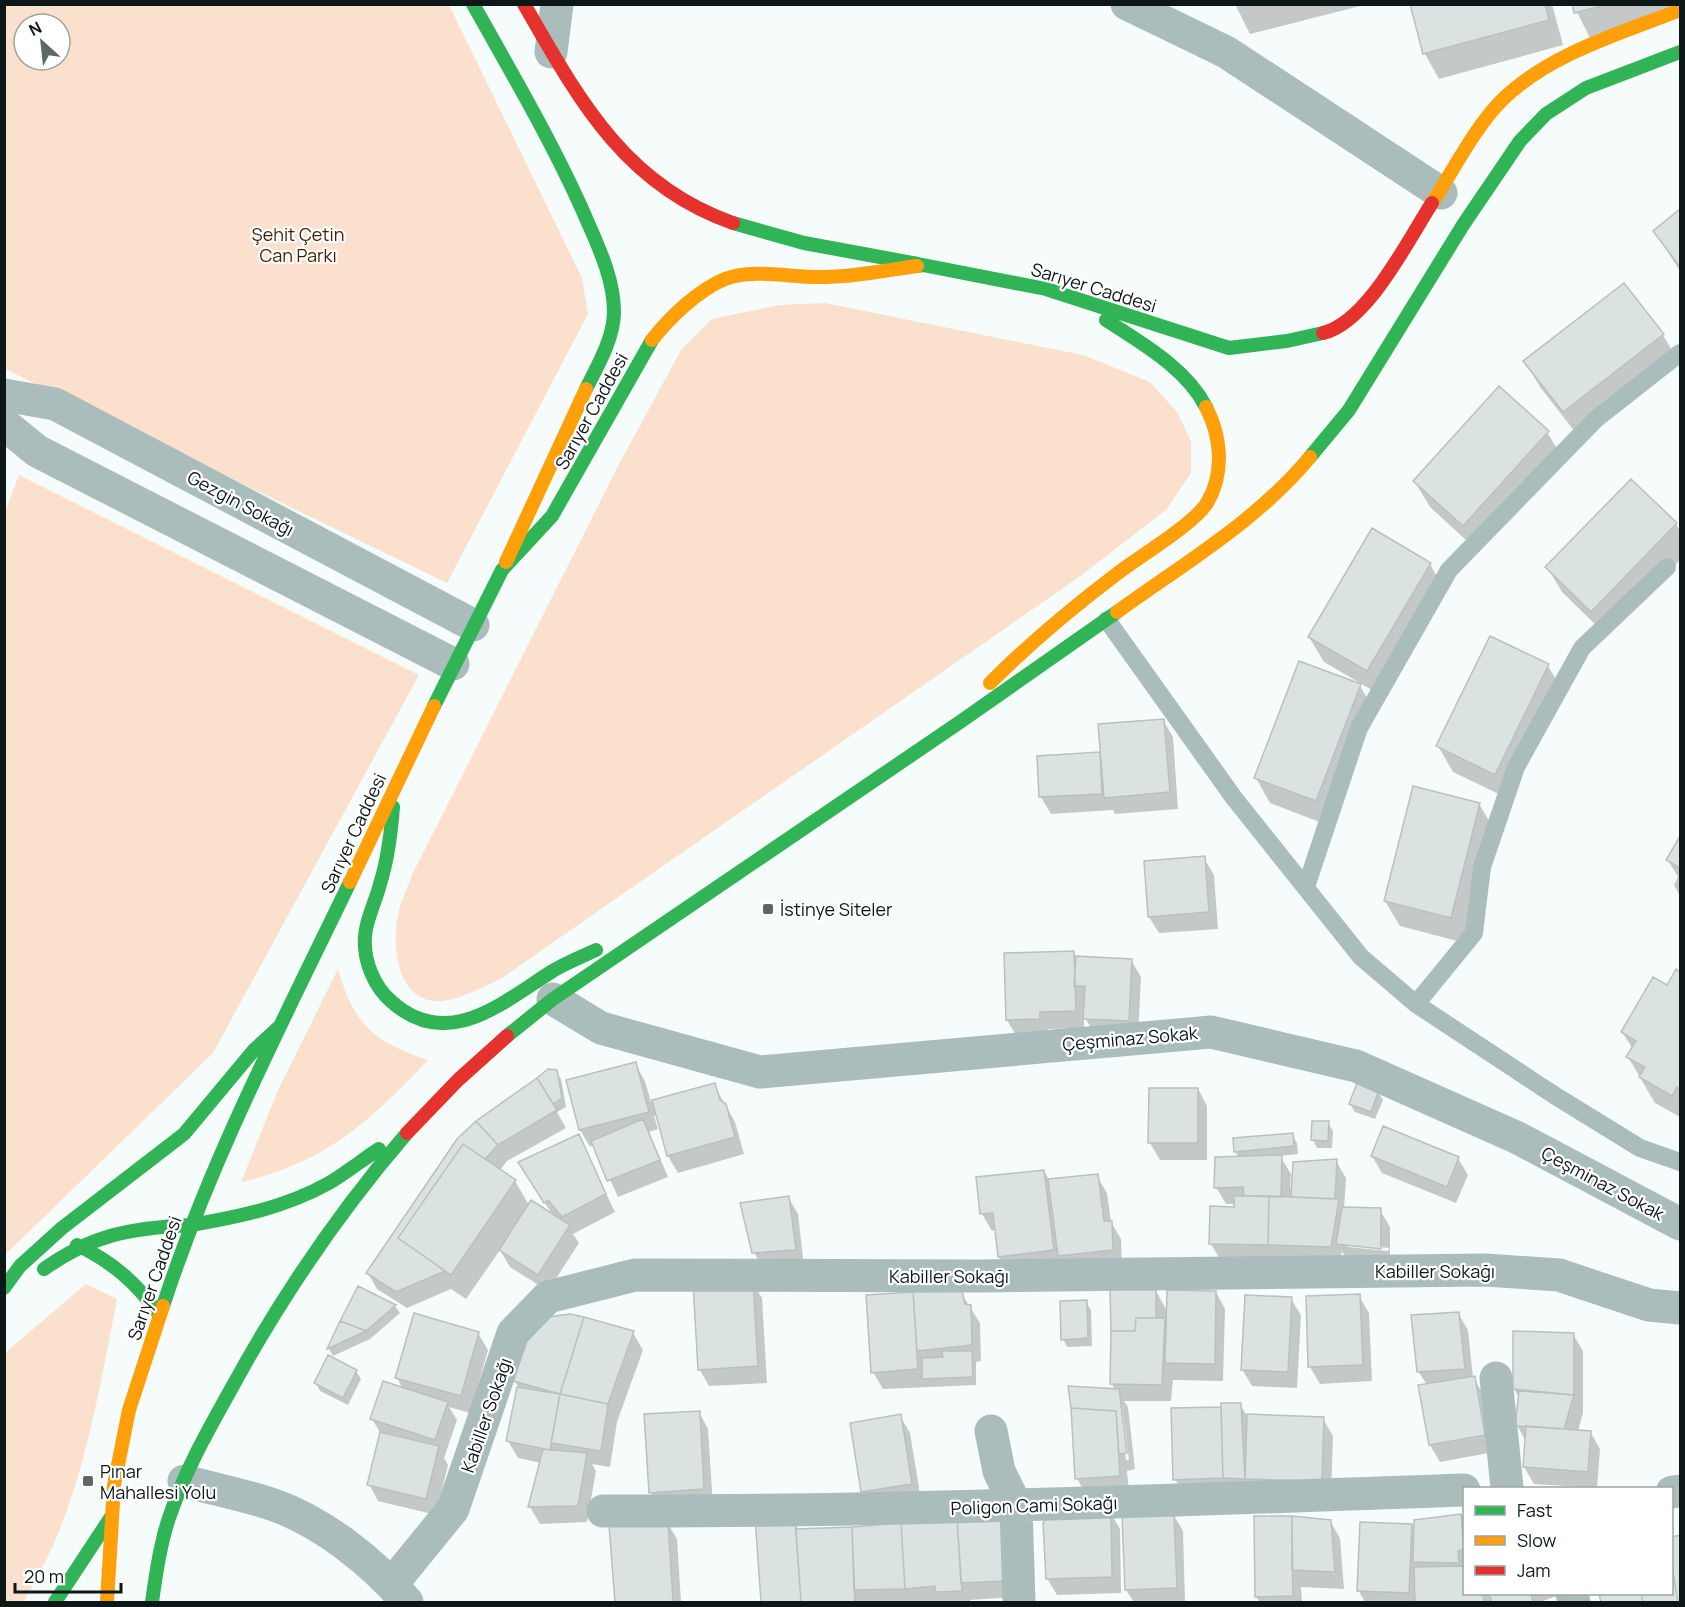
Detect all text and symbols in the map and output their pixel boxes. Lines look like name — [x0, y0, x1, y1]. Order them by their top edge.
north arrow — [12, 12, 72, 72]
text: N — [25, 16, 45, 41]
park label: Şehit Çetin Can Parkı — [252, 222, 344, 267]
street label: Sarıyer Caddesi — [1028, 257, 1160, 317]
street label: Sarıyer Caddesi — [549, 348, 633, 474]
street label: Gezgin Sokağı — [184, 465, 298, 541]
street label: Sarıyer Caddesi — [315, 769, 391, 897]
place label: İstinye Siteler — [780, 897, 893, 921]
marker: İstinye Siteler — [761, 902, 775, 916]
street label: Çeşminaz Sokak — [1061, 1020, 1200, 1056]
street label: Çeşminaz Sokak — [1537, 1141, 1670, 1226]
street label: Sarıyer Caddesi — [122, 1213, 186, 1343]
street label: Kabiller Sokağı — [1375, 1259, 1495, 1283]
street label: Kabiller Sokağı — [889, 1264, 1009, 1288]
street label: Kabiller Sokağı — [455, 1354, 517, 1476]
place label: Pınar Mahallesi Yolu — [100, 1459, 216, 1504]
marker: Pınar Mahallesi Yolu — [81, 1474, 95, 1488]
legend — [1463, 1487, 1673, 1595]
street label: Poligon Cami Sokağı — [950, 1490, 1118, 1520]
text: Fast — [1517, 1498, 1552, 1522]
text: Slow — [1517, 1528, 1557, 1552]
scale bar — [15, 1556, 122, 1594]
text: Jam — [1517, 1558, 1551, 1582]
text: 20 m — [24, 1564, 64, 1588]

